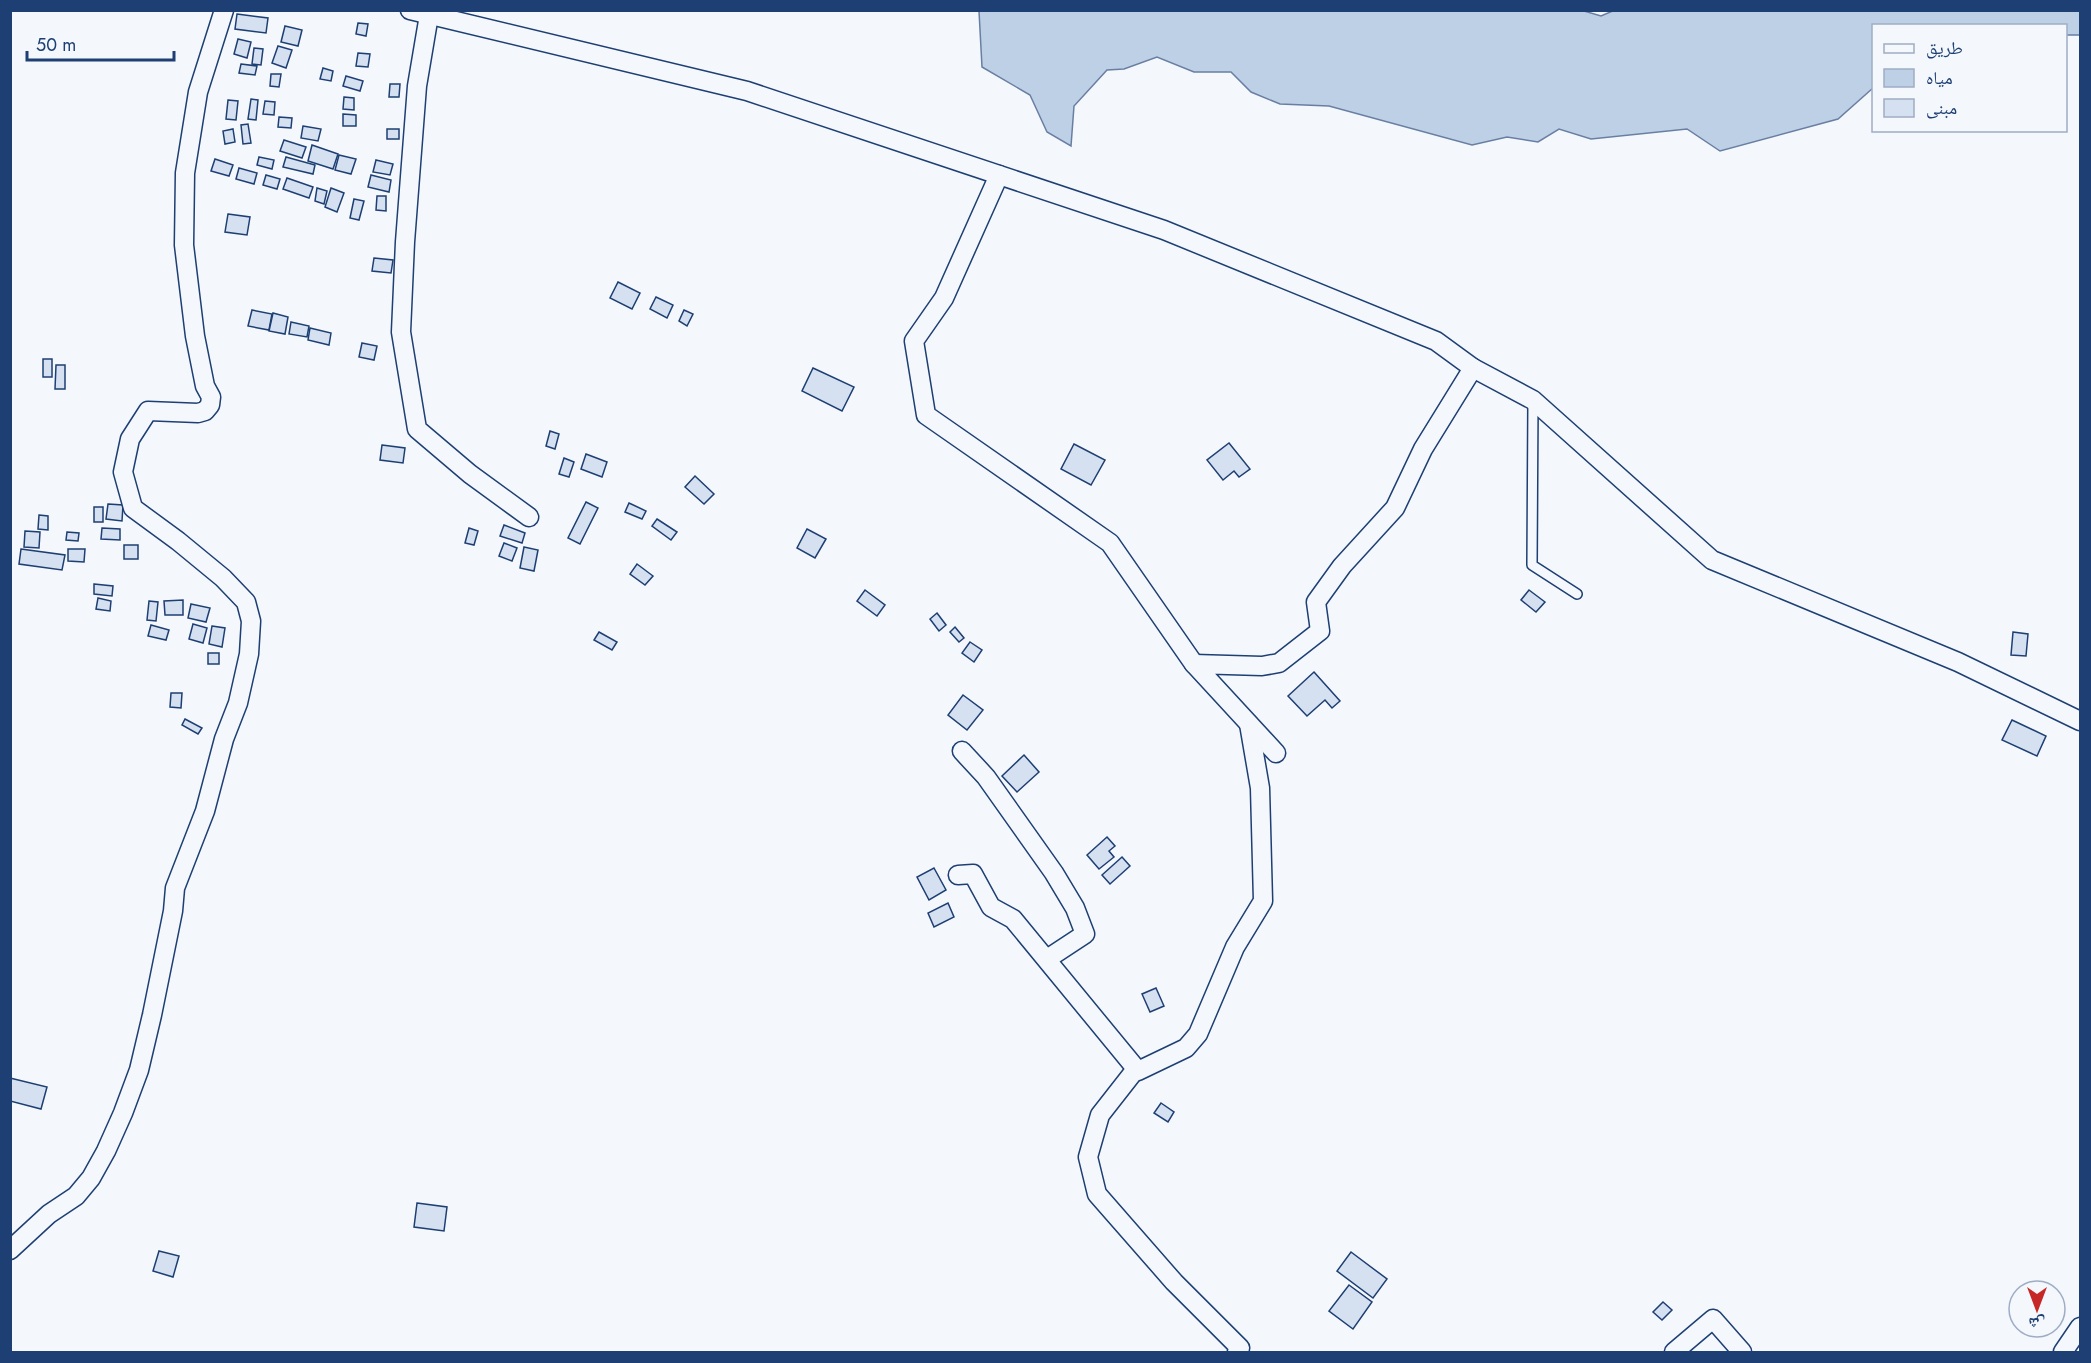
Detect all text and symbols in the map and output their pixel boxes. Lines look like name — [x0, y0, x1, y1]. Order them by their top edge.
scale bar — [27, 24, 174, 62]
legend — [1872, 24, 2067, 132]
text: 50 m — [36, 32, 76, 58]
text: طريق — [1926, 35, 1963, 61]
text: مياه — [1926, 65, 1953, 91]
text: مبنى — [1926, 95, 1957, 121]
north arrow — [2007, 1279, 2067, 1339]
text: ش — [2028, 1312, 2045, 1335]

